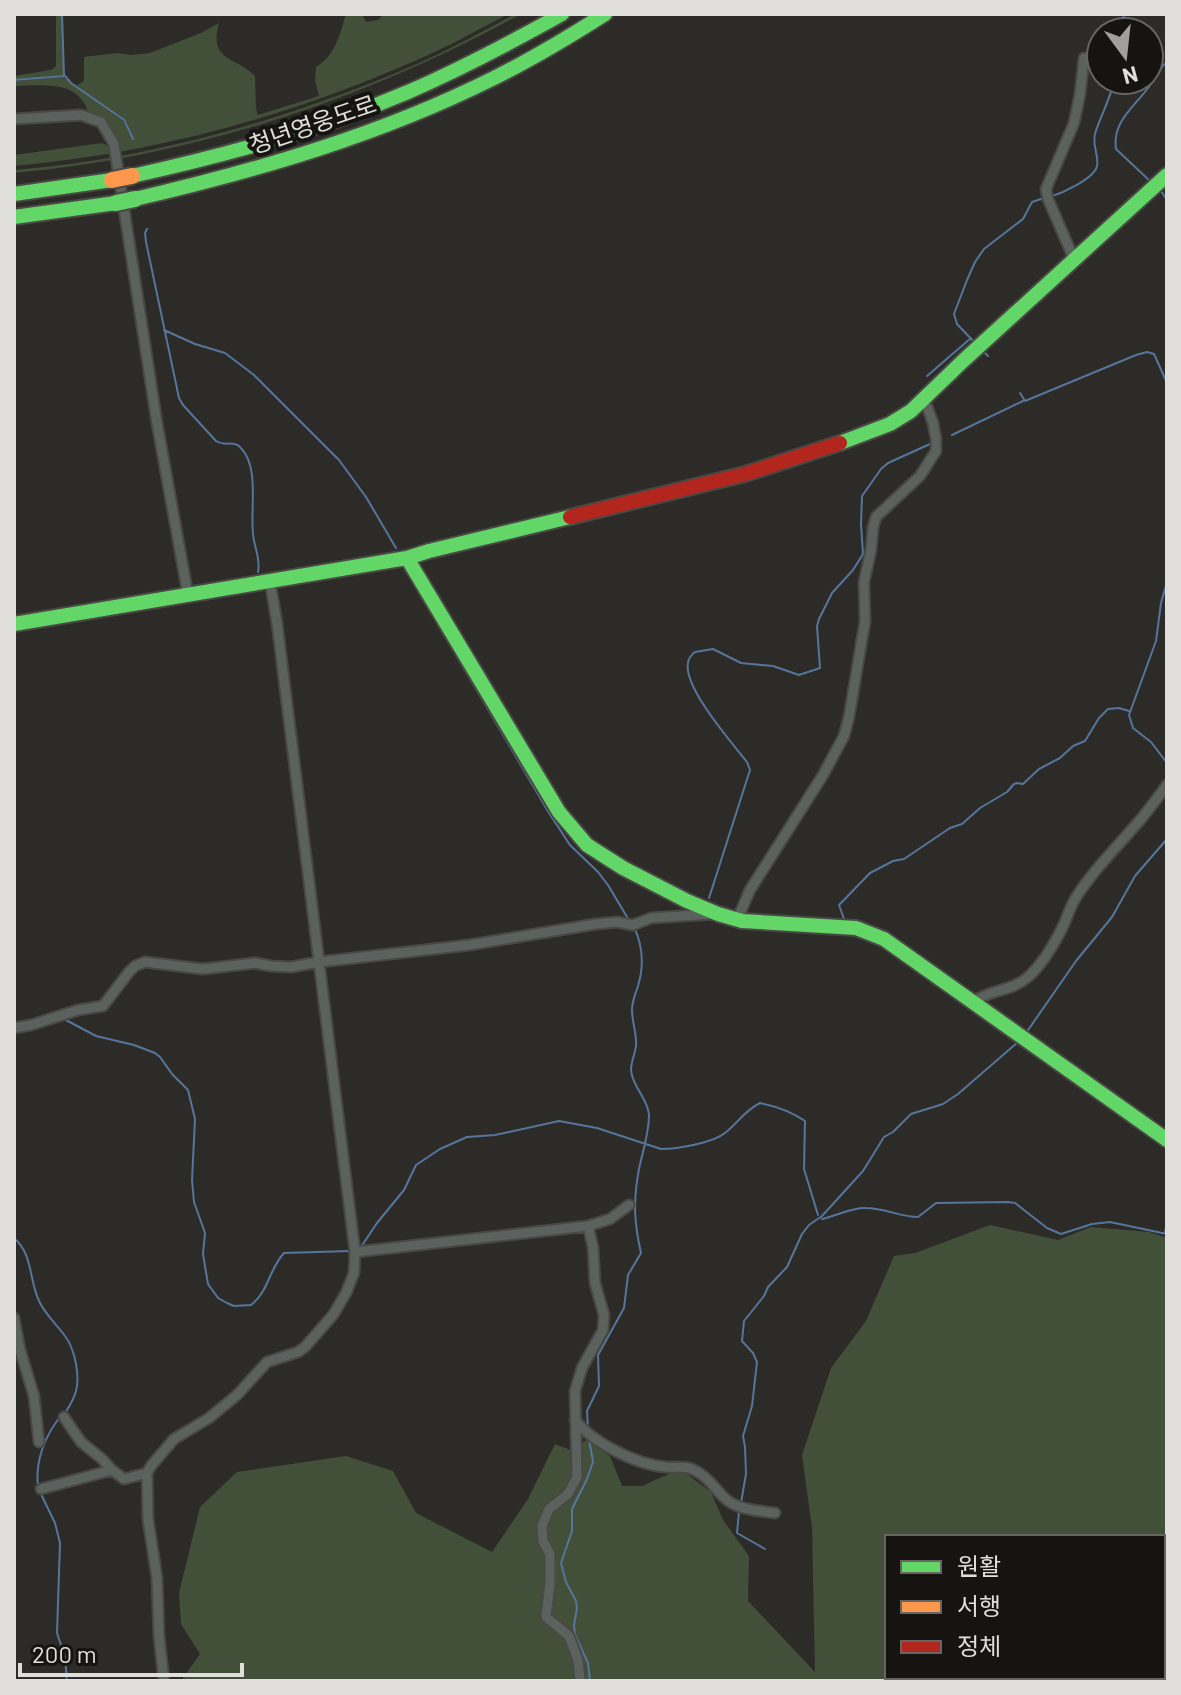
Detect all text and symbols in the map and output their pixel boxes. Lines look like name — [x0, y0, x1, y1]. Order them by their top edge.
north arrow — [1085, 16, 1165, 96]
text: N — [1120, 62, 1141, 91]
street label: 청년영웅도로 — [245, 88, 380, 159]
legend — [885, 1535, 1165, 1679]
text: 원활 — [957, 1551, 1001, 1580]
text: 서행 — [957, 1591, 1001, 1620]
scale bar — [20, 1627, 242, 1677]
text: 정체 — [957, 1631, 1001, 1660]
text: 200 m — [32, 1639, 97, 1668]

